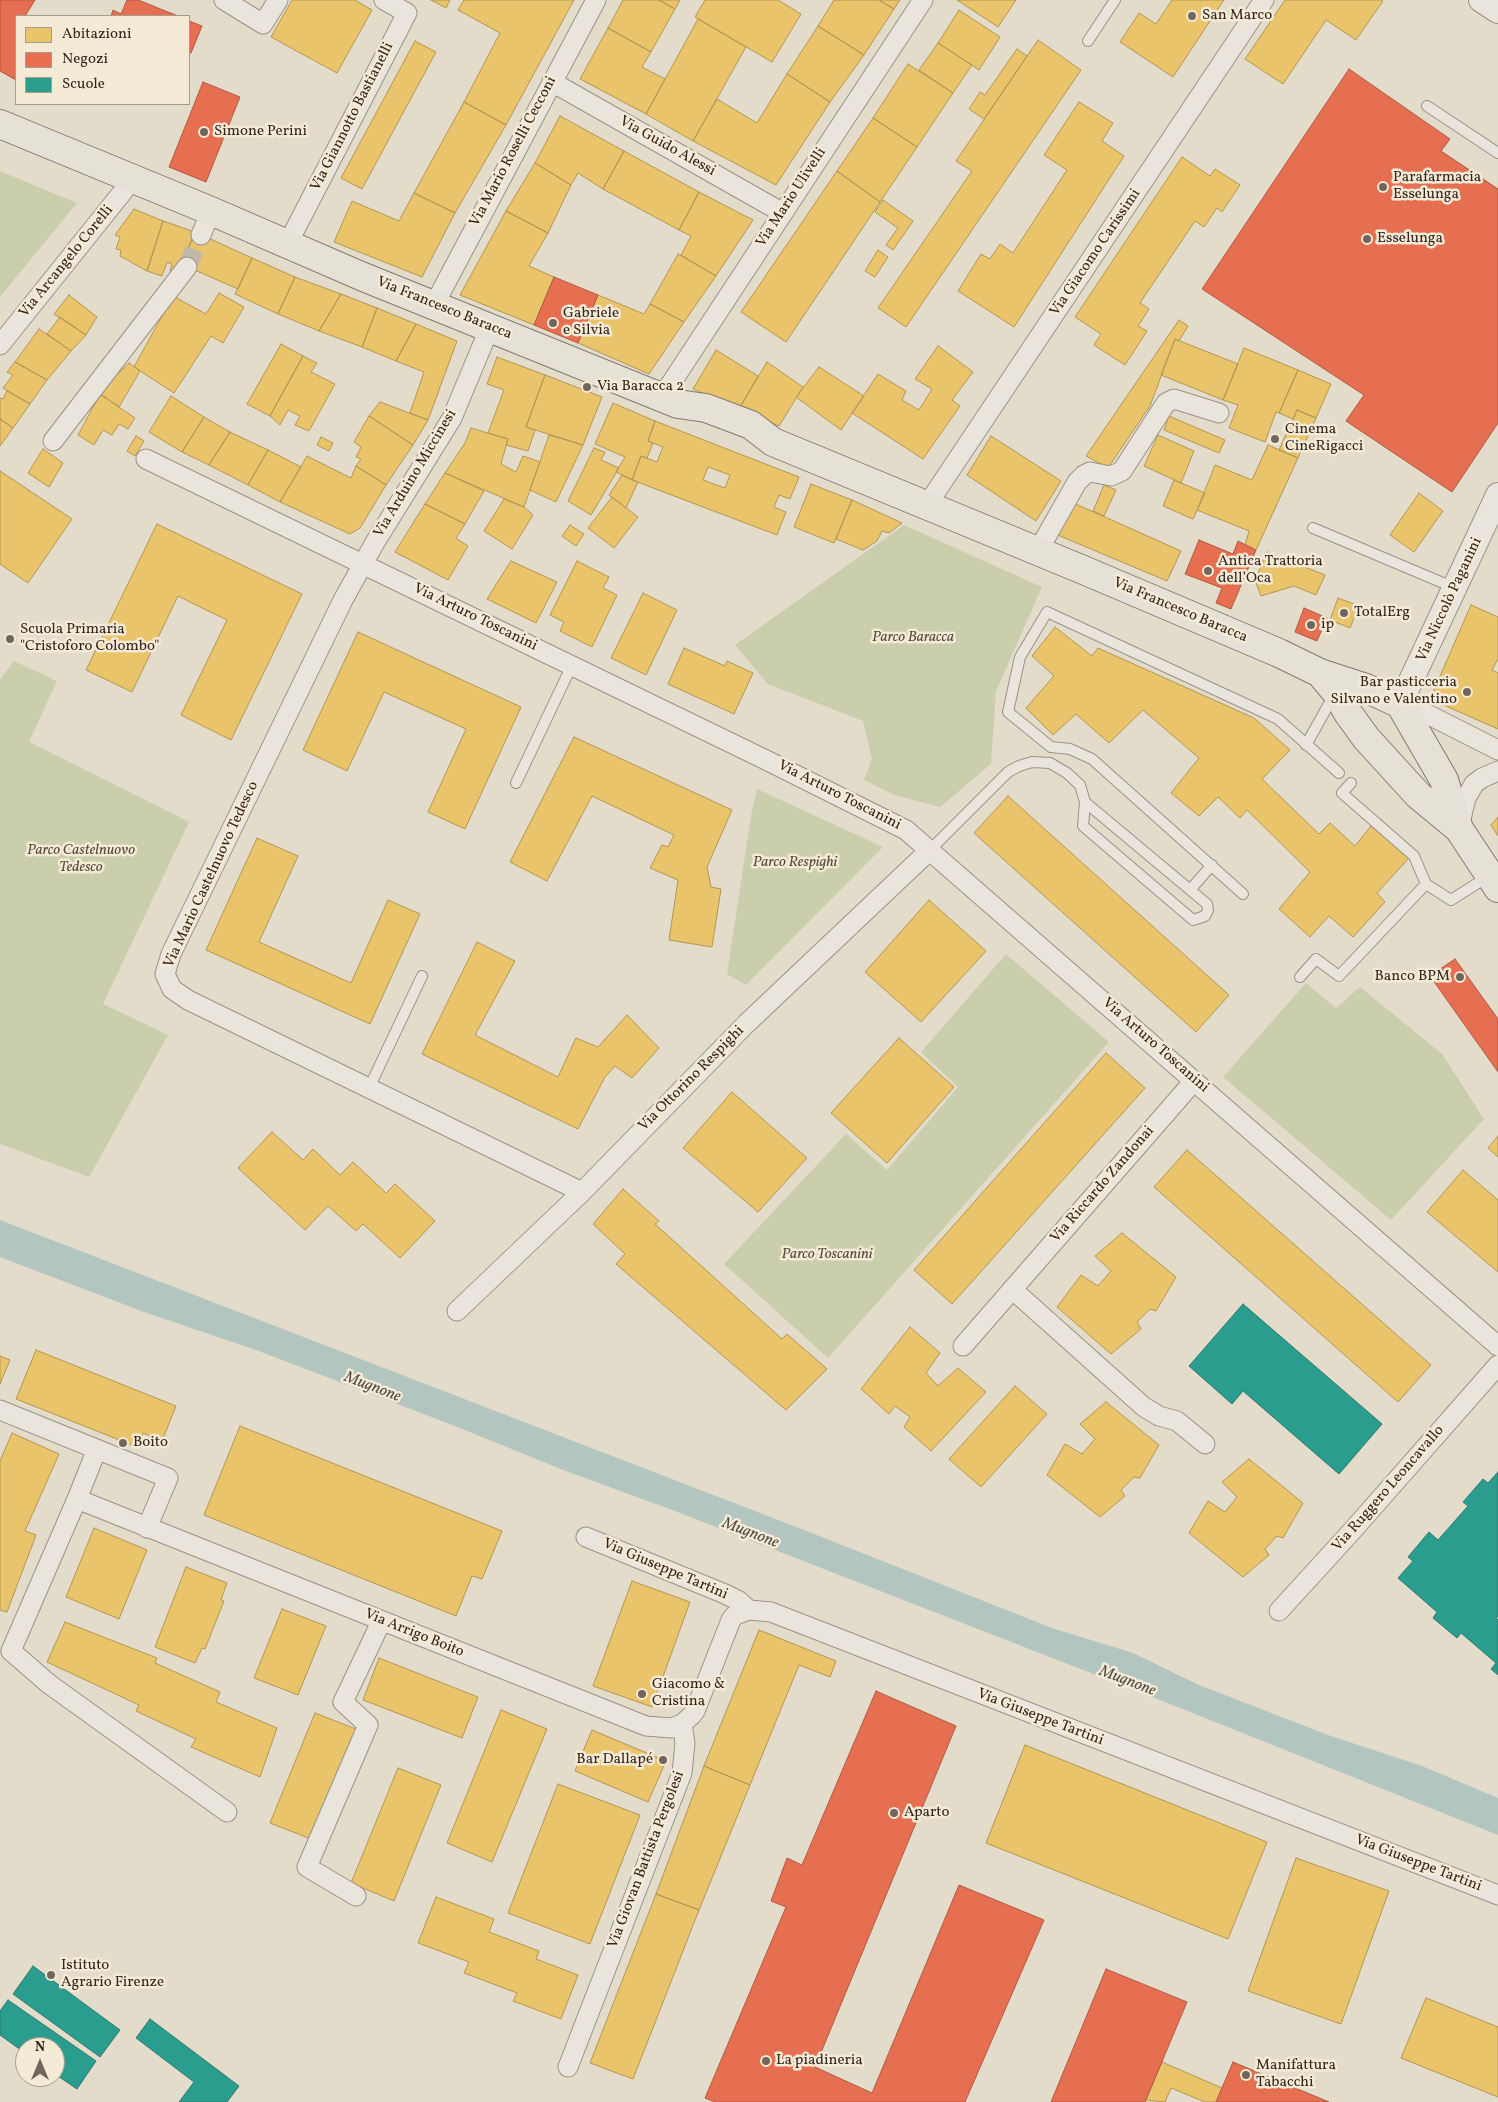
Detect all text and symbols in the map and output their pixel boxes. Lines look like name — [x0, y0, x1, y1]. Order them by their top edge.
place label: San Marco — [1202, 7, 1272, 25]
marker: San Marco — [1186, 10, 1198, 22]
legend — [15, 15, 190, 105]
text: Abitazioni — [62, 24, 132, 45]
street label: Via Giannotto Bastianelli — [308, 40, 398, 194]
text: Negozi — [62, 49, 108, 70]
text: Scuole — [62, 74, 105, 95]
street label: Via Mario Roselli Cecconi — [467, 74, 561, 230]
street label: Via Guido Alessi — [616, 113, 718, 181]
place label: Simone Perini — [214, 123, 307, 141]
marker: Simone Perini — [198, 126, 210, 138]
street label: Via Mario Ulivelli — [753, 145, 831, 251]
place label: Parafarmacia Esselunga — [1393, 169, 1481, 204]
marker: Parafarmacia Esselunga — [1377, 181, 1389, 193]
street label: Via Giacomo Carissimi — [1047, 186, 1145, 320]
street label: Via Arcangelo Corelli — [16, 202, 118, 322]
place label: Esselunga — [1377, 230, 1443, 248]
marker: Esselunga — [1361, 233, 1373, 245]
street label: Via Francesco Baracca — [374, 274, 514, 344]
place label: Gabriele e Silvia — [563, 305, 619, 340]
marker: Gabriele e Silvia — [547, 317, 559, 329]
place label: Via Baracca 2 — [597, 378, 684, 396]
marker: Via Baracca 2 — [581, 381, 593, 393]
street label: Via Arduino Miccinesi — [371, 407, 461, 541]
place label: Cinema CineRigacci — [1285, 421, 1363, 456]
marker: Cinema CineRigacci — [1269, 433, 1281, 445]
street label: Via Niccolò Paganini — [1413, 535, 1487, 665]
place label: Antica Trattoria dell’Oca — [1218, 553, 1323, 588]
marker: Antica Trattoria dell’Oca — [1202, 565, 1214, 577]
street label: Via Francesco Baracca — [1110, 574, 1250, 648]
street label: Via Arturo Toscanini — [410, 580, 540, 656]
place label: TotalErg — [1354, 604, 1410, 622]
marker: TotalErg — [1338, 607, 1350, 619]
place label: ip — [1321, 616, 1334, 634]
marker: ip — [1305, 619, 1317, 631]
place label: Scuola Primaria "Cristoforo Colombo" — [20, 621, 159, 656]
park label: Parco Baracca — [872, 629, 954, 647]
marker: Scuola Primaria "Cristoforo Colombo" — [4, 633, 16, 645]
place label: Bar pasticceria Silvano e Valentino — [1331, 674, 1457, 709]
marker: Bar pasticceria Silvano e Valentino — [1461, 686, 1473, 698]
street label: Via Arturo Toscanini — [775, 757, 903, 835]
street label: Via Mario Castelnuovo Tedesco — [161, 779, 263, 971]
park label: Parco Castelnuovo Tedesco — [27, 842, 135, 877]
park label: Parco Respighi — [753, 854, 837, 872]
place label: Banco BPM — [1375, 968, 1450, 986]
marker: Banco BPM — [1454, 971, 1466, 983]
street label: Via Arturo Toscanini — [1098, 995, 1212, 1097]
street label: Via Ottorino Respighi — [635, 1022, 749, 1136]
street label: Via Riccardo Zandonai — [1047, 1123, 1159, 1247]
park label: Parco Toscanini — [782, 1246, 872, 1264]
water label: Mugnone — [341, 1369, 403, 1407]
street label: Via Ruggero Leoncavallo — [1329, 1422, 1449, 1556]
place label: Boito — [133, 1434, 168, 1452]
marker: Boito — [117, 1437, 129, 1449]
water label: Mugnone — [719, 1515, 781, 1553]
street label: Via Giuseppe Tartini — [600, 1536, 730, 1604]
street label: Via Arrigo Boito — [362, 1606, 466, 1662]
water label: Mugnone — [1096, 1663, 1158, 1701]
place label: Giacomo & Cristina — [652, 1676, 725, 1711]
street label: Via Giuseppe Tartini — [974, 1686, 1106, 1750]
marker: Giacomo & Cristina — [636, 1688, 648, 1700]
place label: Bar Dallapé — [576, 1751, 653, 1769]
marker: Bar Dallapé — [657, 1754, 669, 1766]
street label: Via Giovan Battista Pergolesi — [605, 1769, 689, 1951]
place label: Aparto — [904, 1804, 949, 1822]
marker: Aparto — [888, 1807, 900, 1819]
street label: Via Giuseppe Tartini — [1352, 1832, 1484, 1896]
place label: Istituto Agrario Firenze — [61, 1957, 164, 1992]
marker: Istituto Agrario Firenze — [45, 1969, 57, 1981]
north arrow — [15, 2037, 65, 2087]
text: N — [35, 2038, 45, 2057]
place label: La piadineria — [776, 2052, 863, 2070]
marker: La piadineria — [760, 2055, 772, 2067]
place label: Manifattura Tabacchi — [1256, 2057, 1336, 2092]
marker: Manifattura Tabacchi — [1240, 2069, 1252, 2081]

